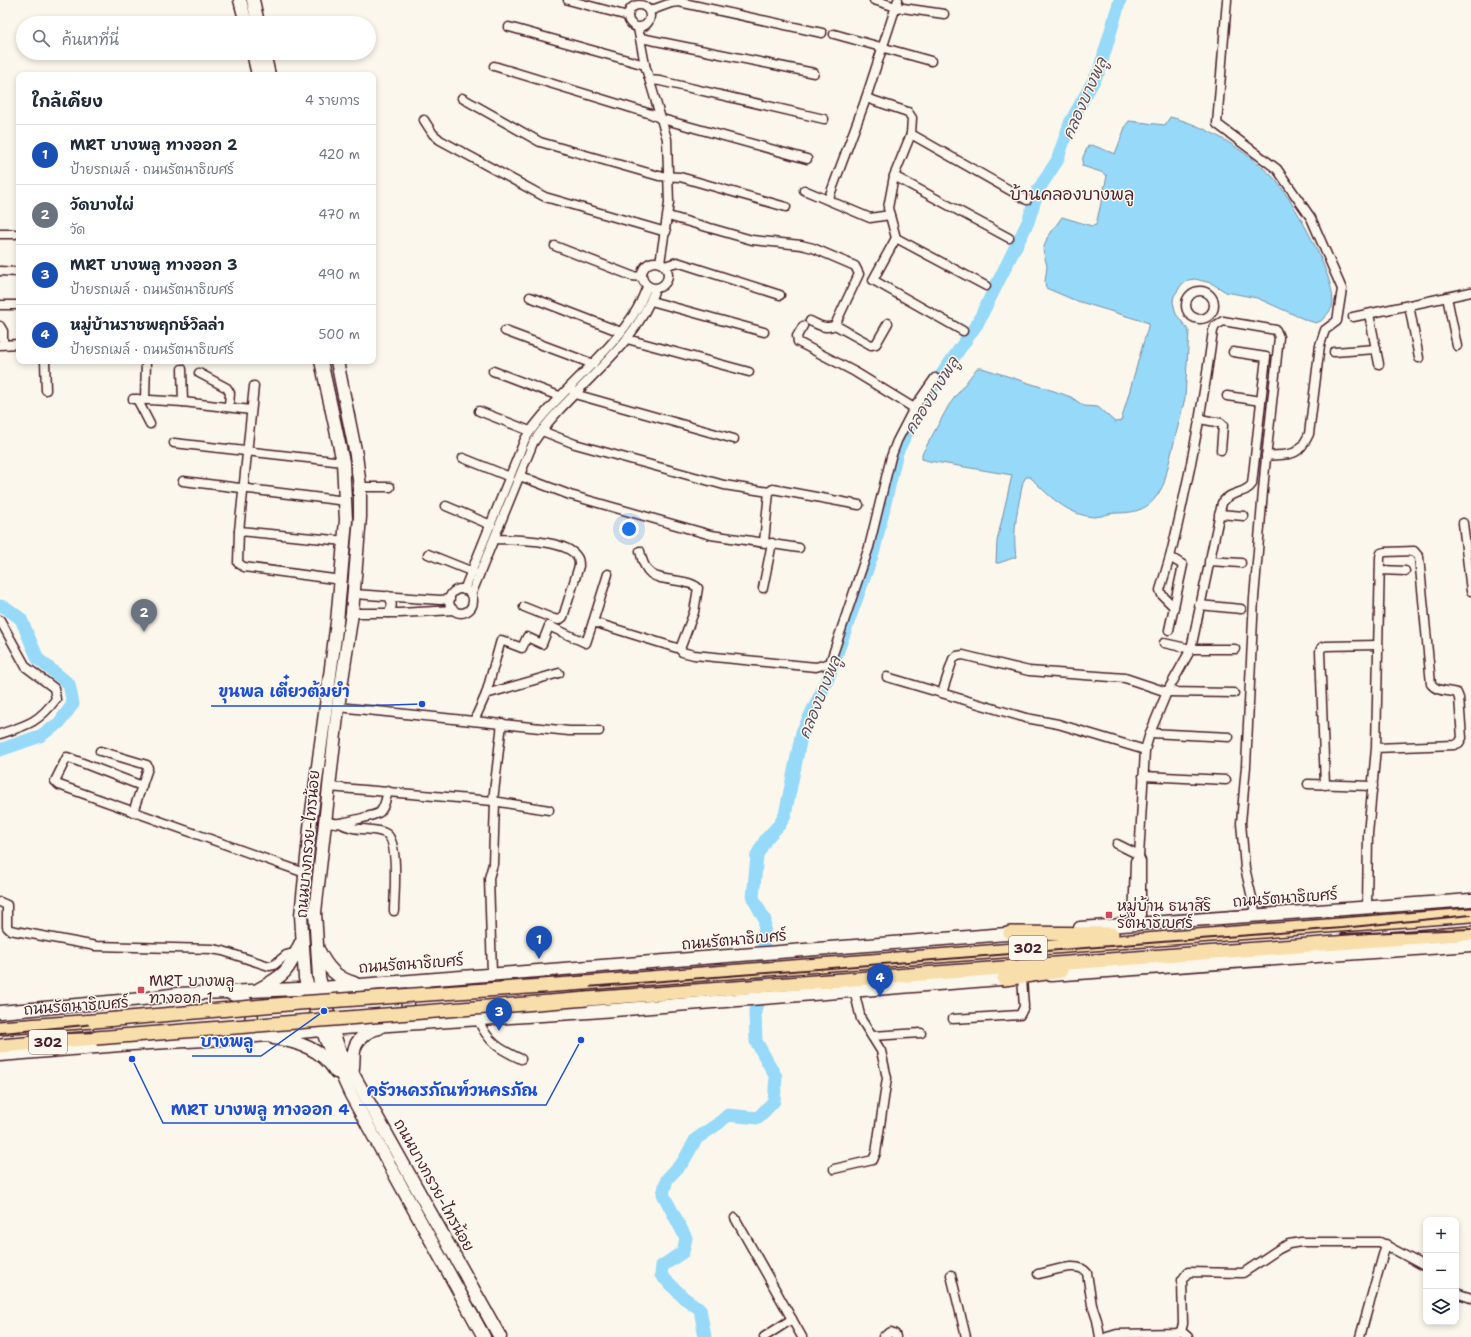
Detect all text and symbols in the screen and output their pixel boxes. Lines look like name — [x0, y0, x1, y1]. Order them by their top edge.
search box — [16, 16, 376, 60]
icon: search — [30, 27, 52, 49]
text: ค้นหาที่นี่ — [62, 30, 119, 50]
water label: คลองบางพลู — [1057, 53, 1114, 143]
text: ใกล้เคียง — [32, 90, 103, 112]
text: 4 รายการ — [305, 92, 360, 109]
text: MRT บางพลู ทางออก 2 — [70, 135, 238, 155]
text: 1 — [42, 146, 48, 163]
text: 420 m — [318, 146, 360, 163]
text: ป้ายรถเมล์ · ถนนรัตนาธิเบศร์ — [70, 161, 234, 178]
district label: บ้านคลองบางพลู — [1010, 183, 1134, 207]
text: วัดบางไผ่ — [70, 195, 134, 215]
text: 2 — [40, 206, 50, 223]
text: 470 m — [318, 206, 360, 223]
text: วัด — [70, 221, 85, 238]
text: MRT บางพลู ทางออก 3 — [70, 255, 238, 275]
text: 3 — [40, 266, 50, 283]
text: 490 m — [318, 266, 360, 283]
text: ป้ายรถเมล์ · ถนนรัตนาธิเบศร์ — [70, 281, 234, 298]
text: หมู่บ้านราชพฤกษ์วิลล่า — [70, 315, 224, 335]
text: 4 — [40, 326, 50, 343]
text: 500 m — [318, 326, 360, 343]
text: ป้ายรถเมล์ · ถนนรัตนาธิเบศร์ — [70, 341, 234, 358]
water label: คลองบางพลู — [899, 351, 966, 439]
your location — [619, 519, 639, 539]
pin: 2 — [131, 599, 157, 632]
water label: คลองบางพลู — [793, 651, 848, 742]
text: ขุนพล เตี๋ยวต้มยำ — [218, 674, 350, 704]
callout: ขุนพล เตี๋ยวต้มยำ — [211, 678, 358, 706]
street label: ถนนบางกรวย-ไทรน้อย — [292, 769, 324, 919]
street label: ถนนรัตนาธิเบศร์ — [1232, 884, 1339, 912]
place label: หมู่บ้าน ธนาสิริ รัตนาธิเบศร์ — [1117, 896, 1211, 933]
marker: หมู่บ้าน ธนาสิริ รัตนาธิเบศร์ — [1104, 910, 1114, 920]
street label: ถนนรัตนาธิเบศร์ — [681, 925, 788, 955]
pin: 1 — [526, 926, 552, 959]
road number: 302 — [1009, 936, 1047, 960]
street label: ถนนรัตนาธิเบศร์ — [358, 950, 465, 978]
pin: 4 — [867, 964, 893, 997]
place label: MRT บางพลู ทางออก 1 — [149, 971, 235, 1008]
marker: MRT บางพลู ทางออก 1 — [136, 985, 146, 995]
street label: ถนนรัตนาธิเบศร์ — [23, 992, 130, 1020]
pin: 3 — [486, 998, 512, 1031]
callout: บางพลู — [192, 1028, 261, 1056]
road number: 302 — [29, 1030, 67, 1054]
text: บางพลู — [200, 1031, 254, 1053]
callout: ครัวนครภัณฑ์วนครภัณ — [359, 1077, 546, 1105]
text: ครัวนครภัณฑ์วนครภัณ — [366, 1079, 538, 1101]
callout: MRT บางพลู ทางออก 4 — [163, 1095, 358, 1123]
text: MRT บางพลู ทางออก 4 — [171, 1099, 349, 1121]
street label: ถนนบางกรวย-ไทรน้อย — [389, 1115, 479, 1255]
map controls — [1423, 1217, 1459, 1325]
button: + — [1423, 1217, 1459, 1253]
button: − — [1423, 1253, 1459, 1289]
button: layers — [1423, 1289, 1459, 1325]

